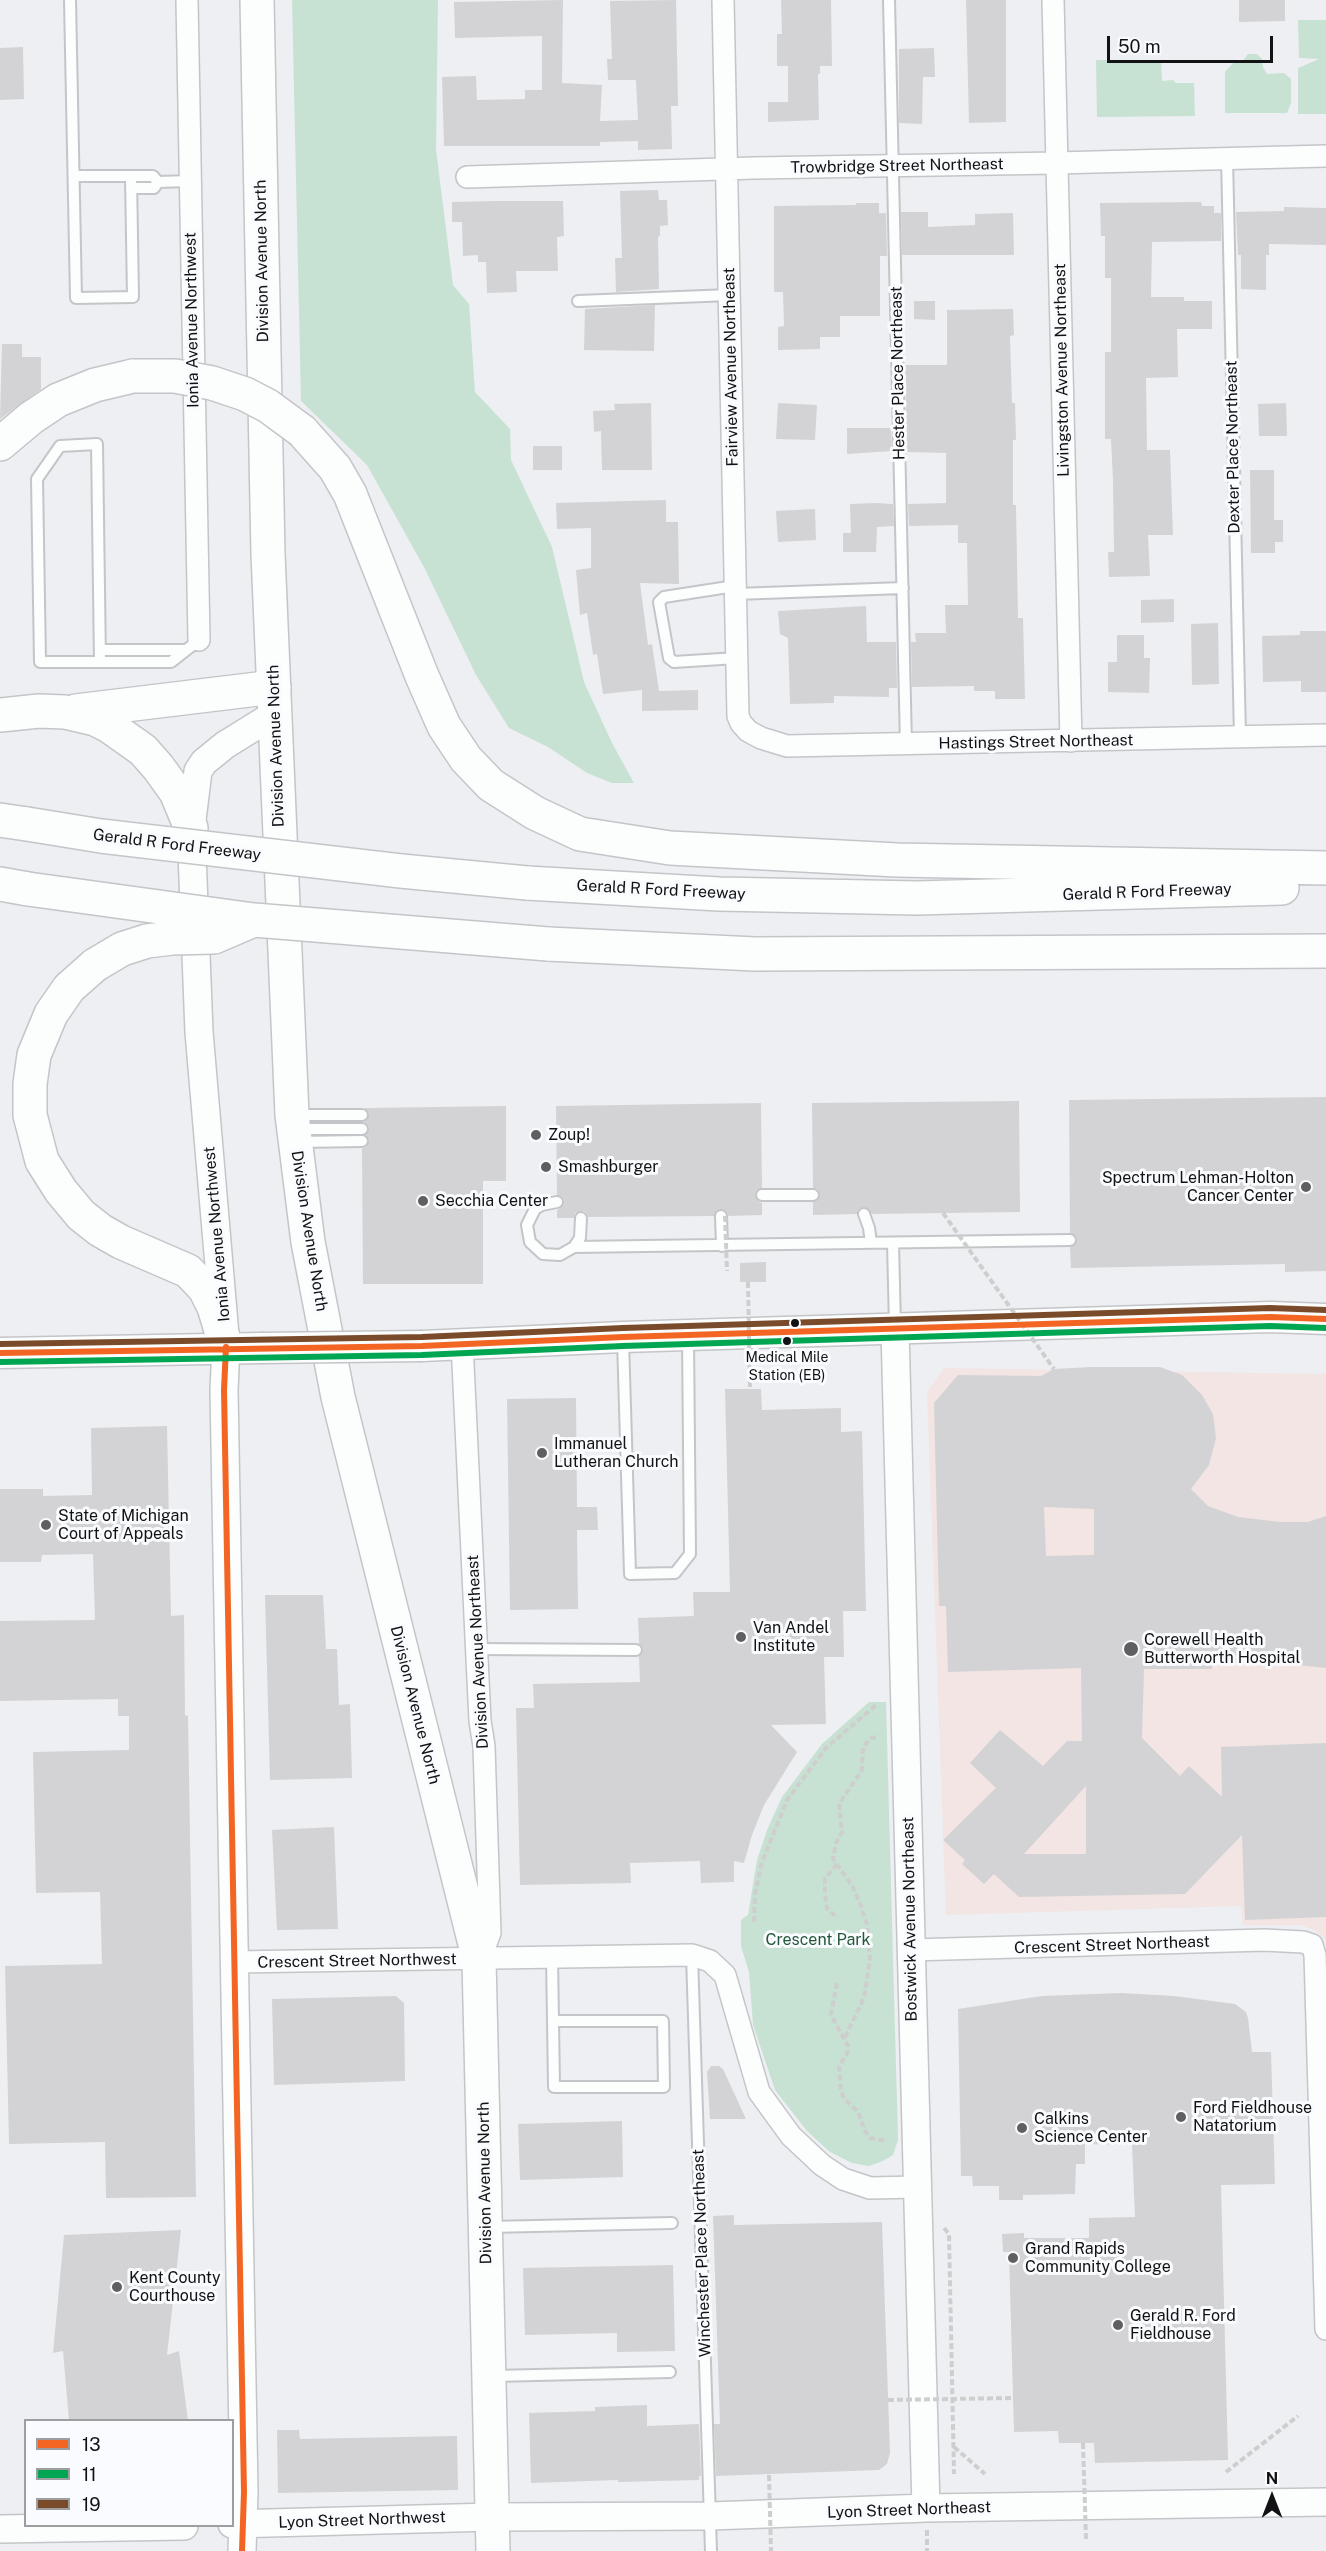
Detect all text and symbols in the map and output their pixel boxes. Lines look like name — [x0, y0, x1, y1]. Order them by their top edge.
scale bar — [1110, 24, 1276, 62]
text: 50 m — [1118, 36, 1161, 57]
street label: Trowbridge Street Northeast — [790, 155, 1004, 177]
street label: Division Avenue North — [251, 180, 273, 342]
street label: Ionia Avenue Northwest — [181, 232, 203, 408]
street label: Livingston Avenue Northeast — [1051, 263, 1073, 477]
street label: Fairview Avenue Northeast — [720, 267, 742, 467]
street label: Hester Place Northeast — [887, 286, 909, 460]
street label: Dexter Place Northeast — [1222, 360, 1244, 534]
street label: Division Avenue North — [264, 664, 288, 828]
street label: Hastings Street Northeast — [938, 731, 1134, 753]
street label: Gerald R Ford Freeway — [92, 825, 262, 865]
street label: Gerald R Ford Freeway — [576, 876, 746, 904]
street label: Gerald R Ford Freeway — [1062, 879, 1232, 905]
place label: Zoup! — [548, 1125, 590, 1145]
marker: Zoup! — [529, 1128, 543, 1142]
street label: Ionia Avenue Northwest — [200, 1146, 234, 1322]
street label: Division Avenue North — [287, 1149, 331, 1313]
place label: Smashburger — [558, 1157, 659, 1177]
marker: Smashburger — [539, 1160, 553, 1174]
place label: Spectrum Lehman-Holton Cancer Center — [1102, 1168, 1294, 1206]
marker: Spectrum Lehman-Holton Cancer Center — [1299, 1180, 1313, 1194]
place label: Secchia Center — [435, 1191, 548, 1211]
marker: Secchia Center — [416, 1194, 430, 1208]
unlabelled marker — [789, 1317, 801, 1329]
marker: Medical Mile Station (EB) — [781, 1335, 793, 1347]
place label: Medical Mile Station (EB) — [746, 1350, 828, 1382]
place label: Immanuel Lutheran Church — [554, 1434, 679, 1472]
marker: Immanuel Lutheran Church — [535, 1446, 549, 1460]
place label: State of Michigan Court of Appeals — [58, 1506, 189, 1544]
marker: State of Michigan Court of Appeals — [39, 1518, 53, 1532]
street label: Division Avenue Northeast — [463, 1554, 493, 1750]
place label: Van Andel Institute — [753, 1618, 829, 1656]
street label: Division Avenue North — [386, 1624, 444, 1786]
marker: Van Andel Institute — [734, 1630, 748, 1644]
place label: Corewell Health Butterworth Hospital — [1144, 1630, 1300, 1668]
marker: Corewell Health Butterworth Hospital — [1122, 1640, 1140, 1658]
street label: Bostwick Avenue Northeast — [899, 1816, 921, 2022]
park label: Crescent Park — [765, 1930, 871, 1950]
street label: Crescent Street Northeast — [1014, 1932, 1210, 1958]
street label: Crescent Street Northwest — [257, 1950, 457, 1972]
place label: Ford Fieldhouse Natatorium — [1193, 2098, 1312, 2136]
street label: Division Avenue North — [474, 2102, 496, 2264]
place label: Calkins Science Center — [1034, 2109, 1147, 2147]
marker: Ford Fieldhouse Natatorium — [1174, 2110, 1188, 2124]
marker: Calkins Science Center — [1015, 2121, 1029, 2135]
street label: Winchester Place Northeast — [689, 2149, 715, 2357]
place label: Grand Rapids Community College — [1025, 2239, 1171, 2277]
marker: Grand Rapids Community College — [1006, 2251, 1020, 2265]
place label: Kent County Courthouse — [129, 2268, 221, 2306]
marker: Kent County Courthouse — [110, 2280, 124, 2294]
place label: Gerald R. Ford Fieldhouse — [1130, 2306, 1236, 2344]
marker: Gerald R. Ford Fieldhouse — [1111, 2318, 1125, 2332]
legend — [24, 2419, 234, 2527]
text: 13 — [82, 2434, 101, 2455]
text: 11 — [82, 2464, 97, 2485]
north arrow — [1242, 2467, 1302, 2527]
text: N — [1266, 2469, 1278, 2488]
text: 19 — [82, 2494, 101, 2515]
street label: Lyon Street Northeast — [827, 2498, 991, 2522]
street label: Lyon Street Northwest — [278, 2507, 446, 2533]

